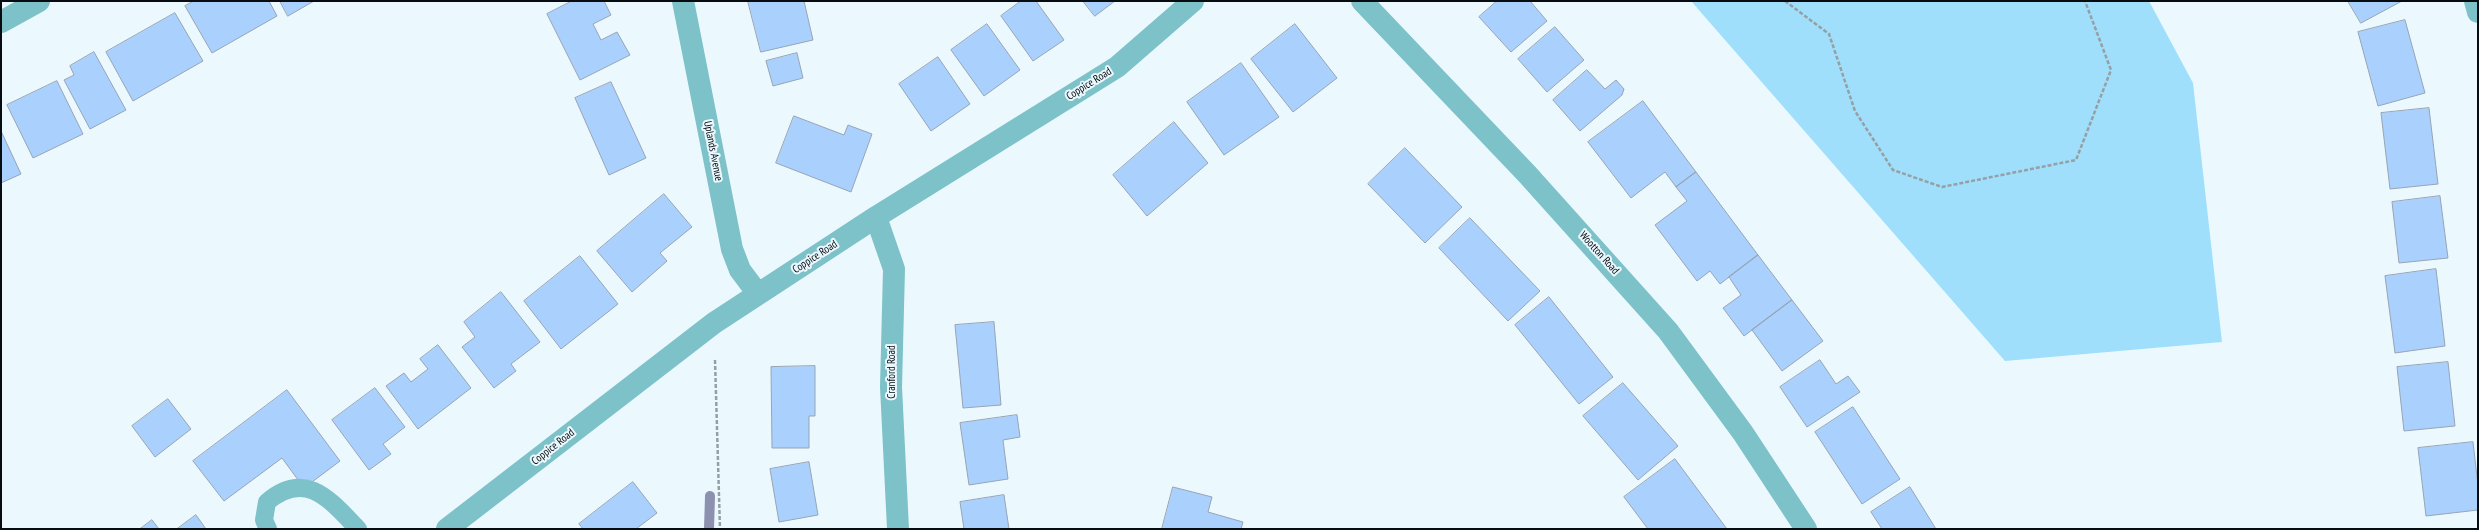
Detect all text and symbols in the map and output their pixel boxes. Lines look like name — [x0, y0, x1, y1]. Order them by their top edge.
street label: Coppice Road — [1064, 65, 1114, 103]
street label: Uplands Avenue — [701, 120, 725, 182]
street label: Wootton Road — [1576, 229, 1622, 277]
street label: Coppice Road — [790, 238, 840, 276]
street label: Cranford Road — [885, 345, 899, 399]
street label: Coppice Road — [529, 426, 577, 468]

